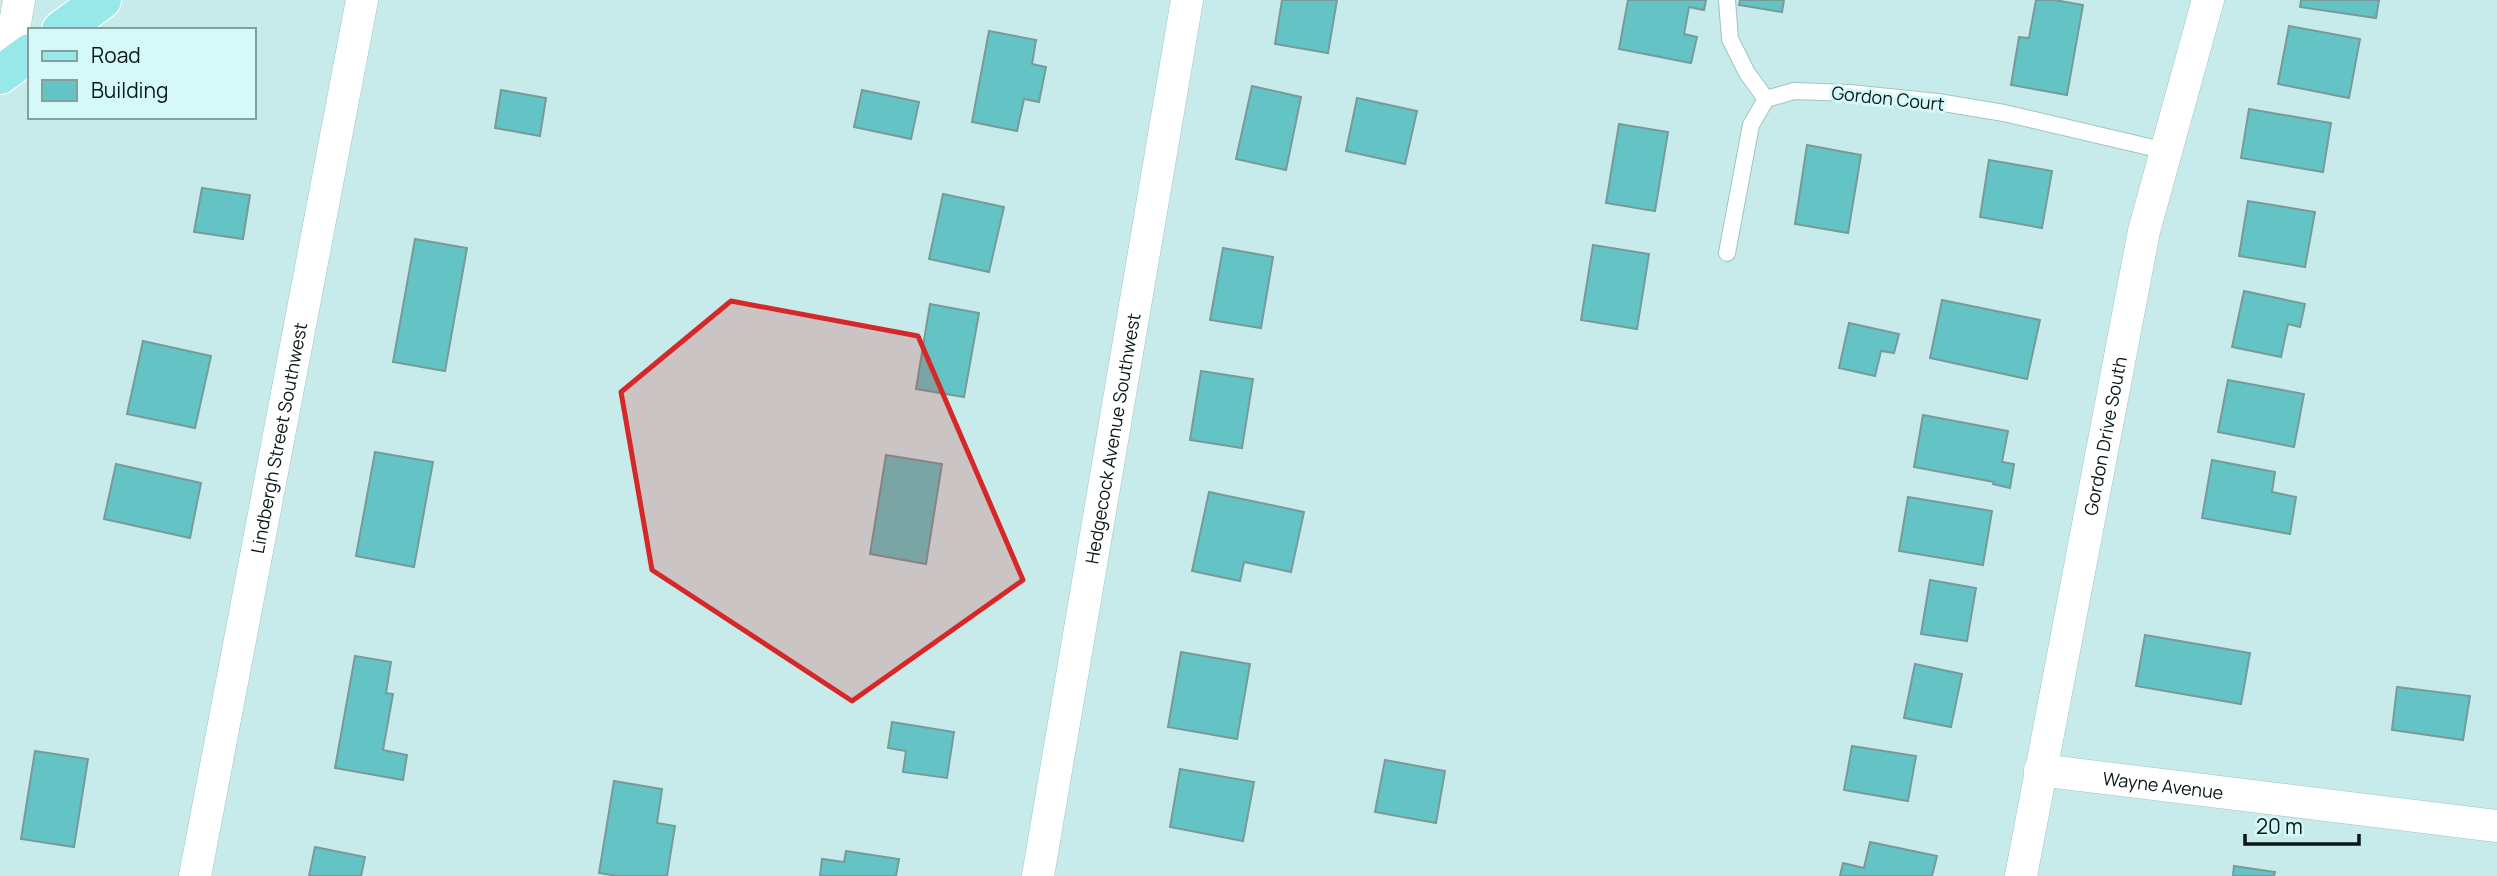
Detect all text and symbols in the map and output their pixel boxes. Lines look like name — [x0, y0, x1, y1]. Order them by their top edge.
legend — [28, 28, 256, 119]
text: Road — [91, 41, 141, 69]
text: Building — [91, 76, 168, 104]
street label: Gordon Court — [1830, 80, 1946, 116]
street label: Hedgecock Avenue Southwest — [1079, 311, 1146, 565]
street label: Lindbergh Street Southwest — [245, 320, 312, 555]
street label: Gordon Drive South — [2078, 354, 2132, 517]
street label: Wayne Avenue — [2101, 766, 2225, 804]
scale bar — [2245, 802, 2359, 846]
text: 20 m — [2256, 812, 2303, 840]

